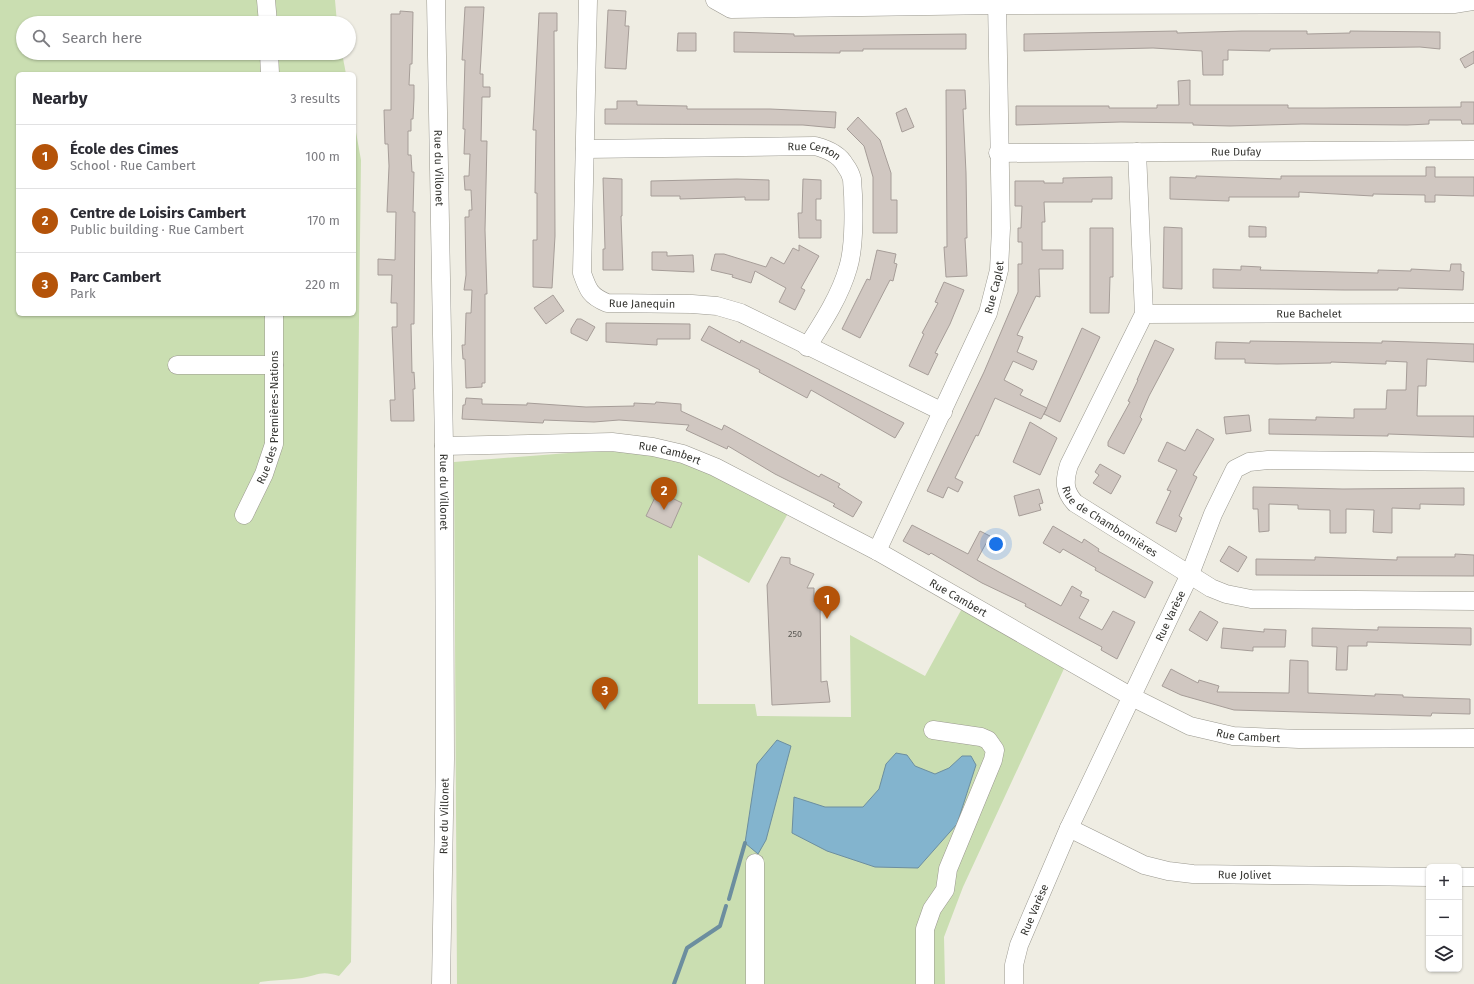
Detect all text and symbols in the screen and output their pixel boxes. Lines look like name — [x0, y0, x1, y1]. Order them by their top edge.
search box — [16, 16, 356, 60]
icon: search — [30, 27, 52, 49]
text: Search here — [62, 29, 142, 47]
text: Nearby — [32, 88, 87, 109]
text: 3 results — [290, 91, 340, 106]
street label: Rue du Villonet — [431, 130, 446, 206]
text: École des Cimes — [70, 140, 179, 158]
street label: Rue Certon — [787, 140, 843, 163]
street label: Rue Dufay — [1211, 145, 1262, 159]
text: 1 — [42, 149, 48, 164]
text: 100 m — [305, 149, 340, 164]
text: School · Rue Cambert — [70, 158, 196, 173]
text: Centre de Loisirs Cambert — [70, 204, 246, 222]
text: 2 — [42, 213, 48, 228]
text: 170 m — [307, 213, 340, 228]
text: Public building · Rue Cambert — [70, 222, 244, 237]
street label: Rue Caplet — [982, 261, 1006, 315]
text: Parc Cambert — [70, 268, 161, 286]
text: 3 — [42, 277, 48, 292]
text: 220 m — [305, 277, 340, 292]
text: Park — [70, 286, 96, 301]
street label: Rue Janequin — [609, 297, 675, 311]
street label: Rue Bachelet — [1276, 307, 1342, 321]
street label: Rue des Premières-Nations — [254, 351, 281, 486]
street label: Rue Cambert — [638, 439, 703, 468]
street label: Rue du Villonet — [437, 454, 450, 530]
pin: 2 — [651, 477, 677, 510]
street label: Rue de Chambonnières — [1059, 485, 1160, 560]
your location — [986, 534, 1006, 554]
street label: Rue Cambert — [927, 576, 989, 620]
pin: 1 — [814, 586, 840, 619]
street label: Rue Varèse — [1153, 588, 1188, 643]
house number: 250 — [788, 629, 802, 639]
pin: 3 — [592, 677, 618, 710]
street label: Rue Cambert — [1215, 726, 1280, 745]
street label: Rue du Villonet — [437, 778, 452, 854]
map controls — [1426, 864, 1462, 972]
button: + — [1426, 864, 1462, 900]
street label: Rue Jolivet — [1218, 868, 1271, 882]
street label: Rue Varèse — [1018, 882, 1051, 938]
button: − — [1426, 900, 1462, 936]
button: layers — [1426, 936, 1462, 972]

